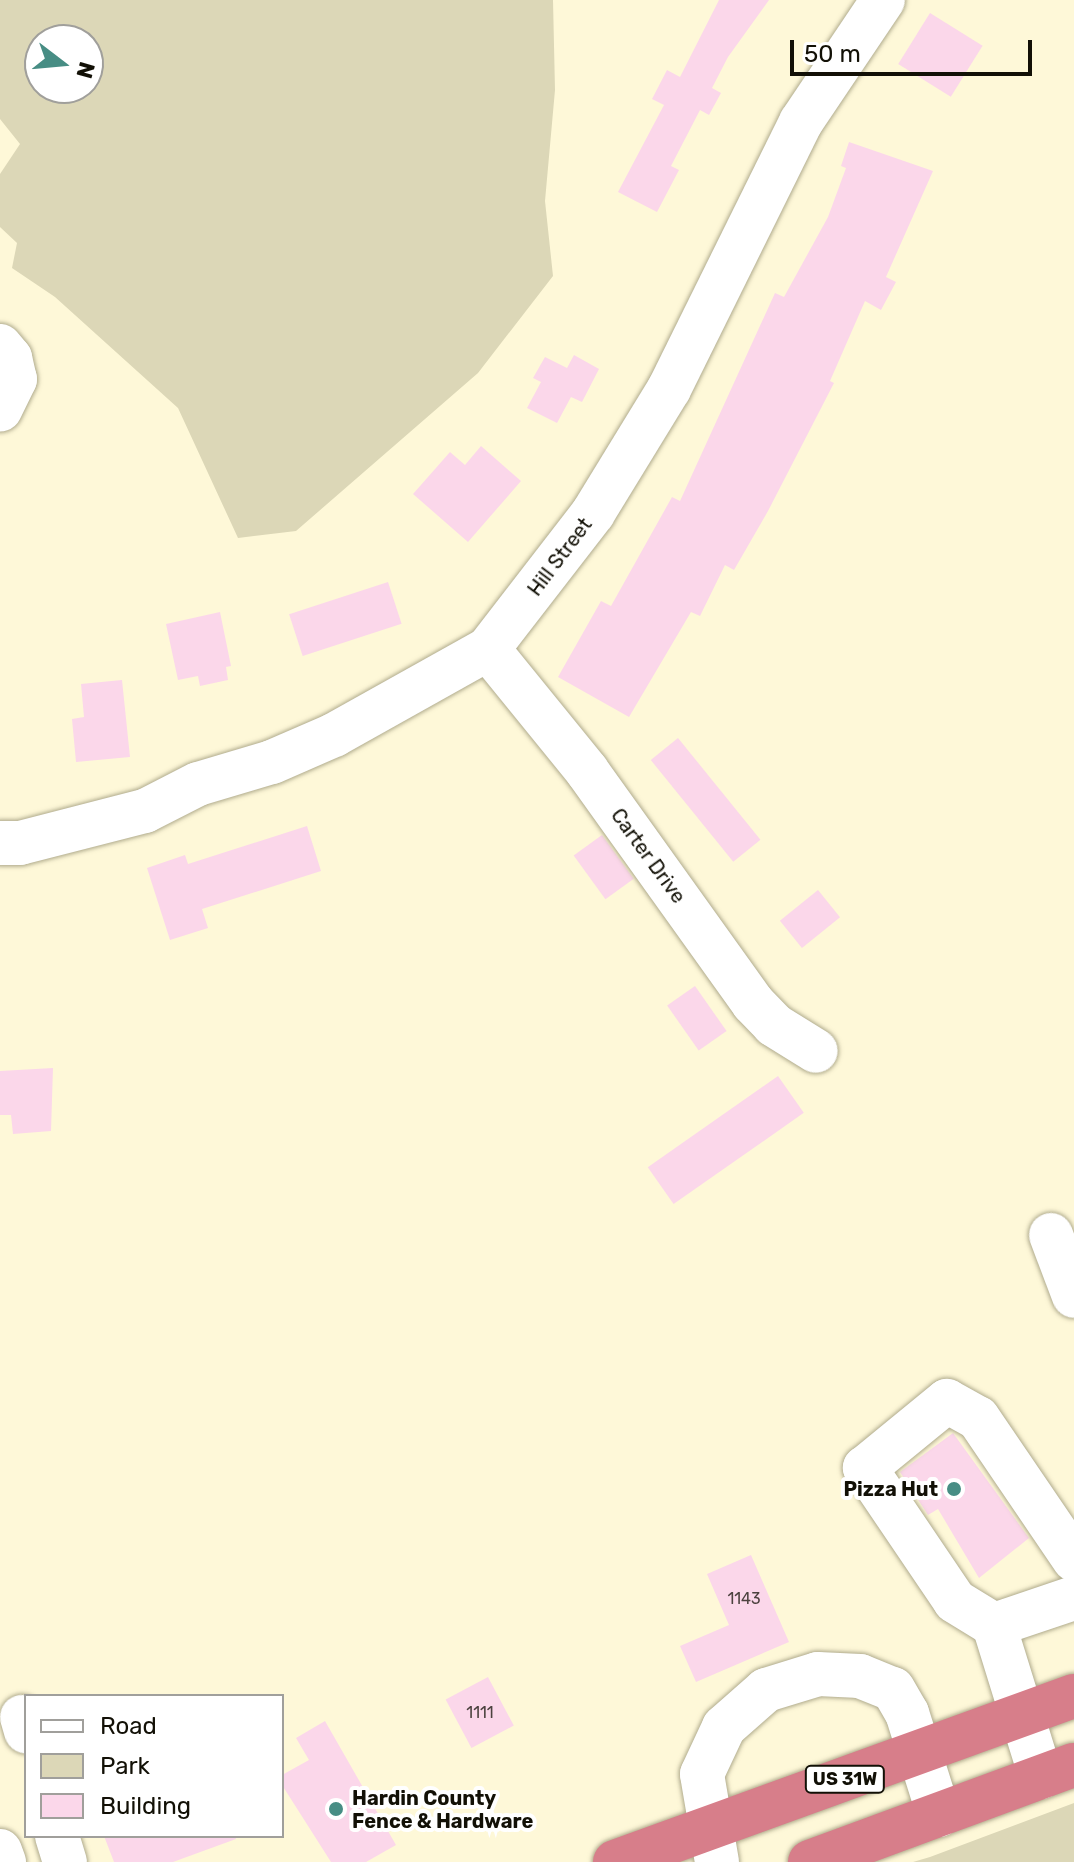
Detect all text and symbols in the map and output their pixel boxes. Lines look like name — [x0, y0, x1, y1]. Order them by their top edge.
north arrow — [24, 24, 104, 104]
scale bar — [794, 24, 1036, 74]
text: 50 m — [804, 40, 861, 68]
text: N — [70, 59, 101, 82]
street label: Hill Street — [523, 513, 597, 601]
street label: Carter Drive — [605, 804, 691, 908]
place label: Pizza Hut — [844, 1477, 938, 1501]
marker: Pizza Hut — [945, 1480, 963, 1498]
house number: 1143 — [727, 1589, 761, 1609]
legend — [24, 1694, 284, 1838]
house number: 1111 — [466, 1703, 494, 1723]
text: Road — [100, 1712, 157, 1740]
text: Park — [100, 1752, 150, 1780]
road number: US 31W — [803, 1765, 887, 1793]
place label: Hardin County Fence & Hardware — [352, 1786, 533, 1833]
text: Building — [100, 1792, 191, 1820]
marker: Hardin County Fence & Hardware — [327, 1800, 345, 1818]

